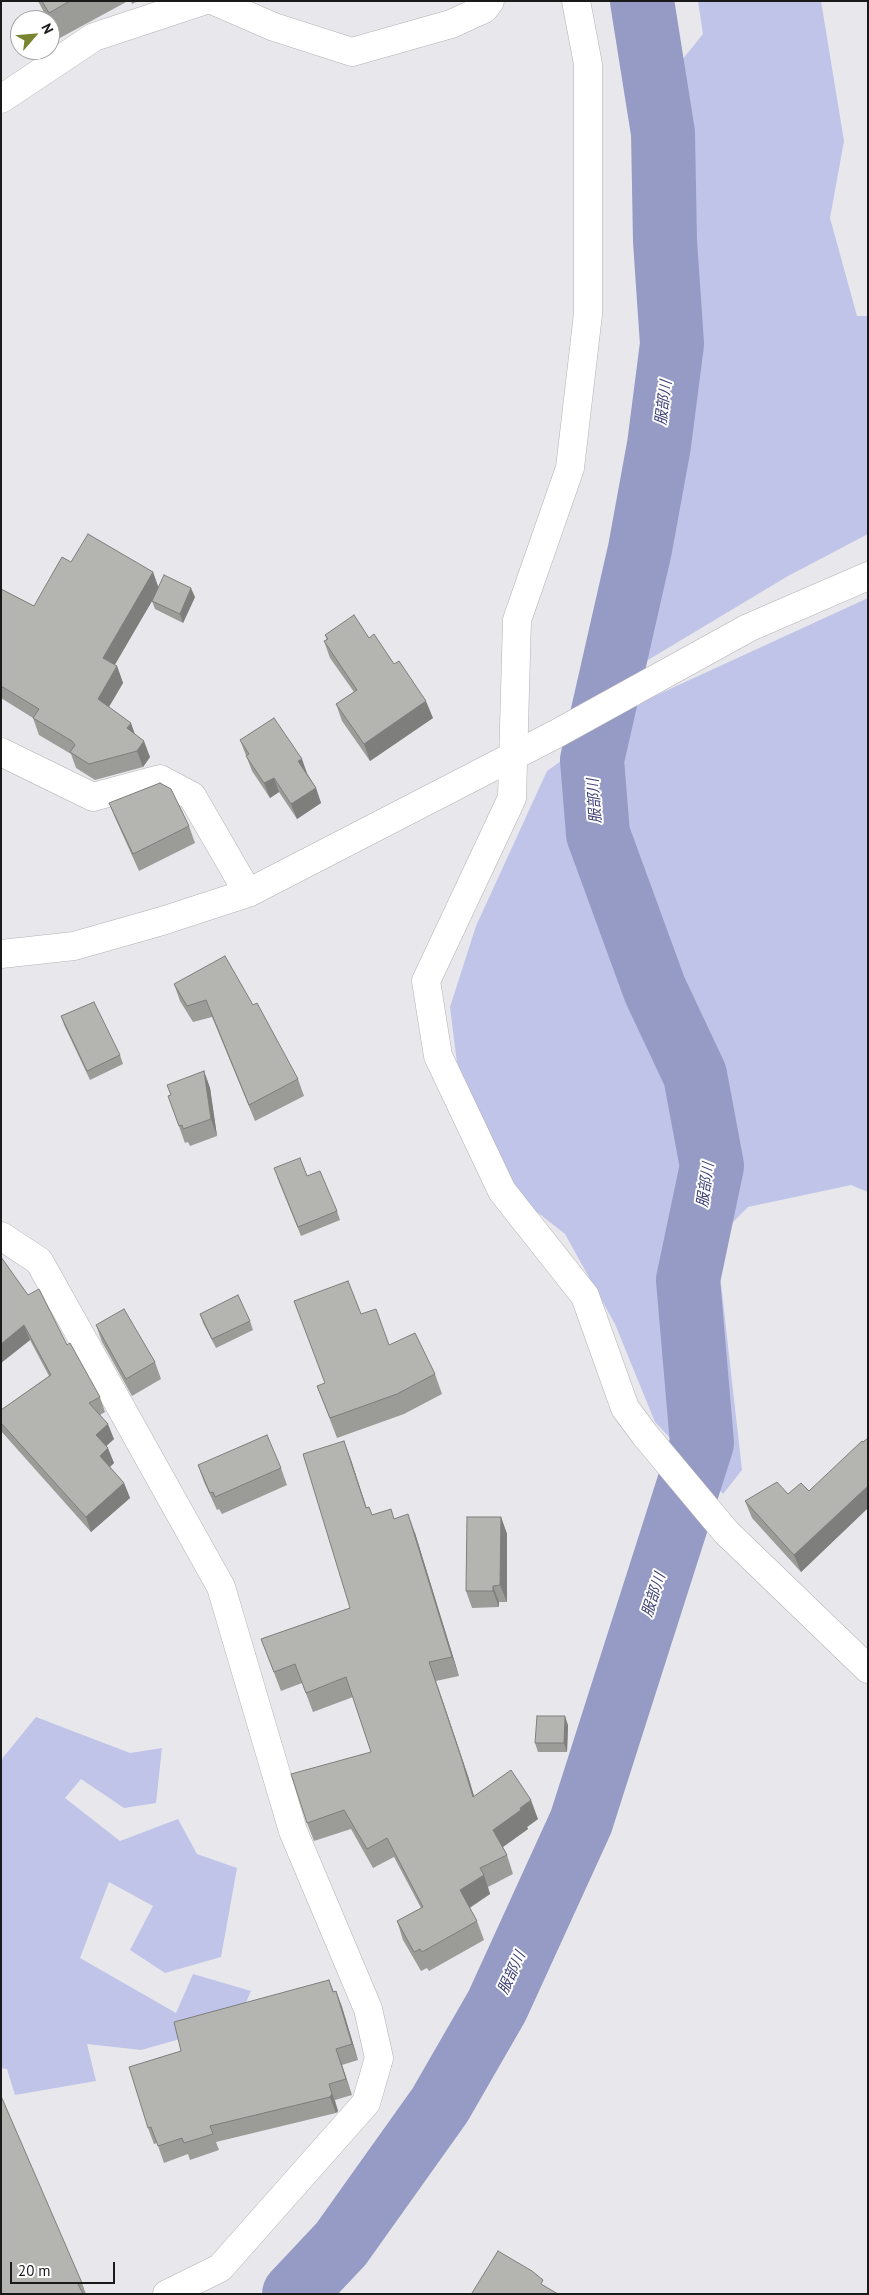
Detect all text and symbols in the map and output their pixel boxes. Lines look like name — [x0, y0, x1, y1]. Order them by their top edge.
north arrow — [10, 10, 60, 60]
text: N — [37, 20, 58, 37]
water label: 服部川 — [652, 380, 676, 426]
water label: 服部川 — [584, 778, 606, 824]
water label: 服部川 — [694, 1161, 718, 1209]
water label: 服部川 — [638, 1571, 670, 1619]
water label: 服部川 — [494, 1949, 530, 1997]
scale bar — [12, 2252, 118, 2284]
text: 20 m — [18, 2261, 51, 2280]

